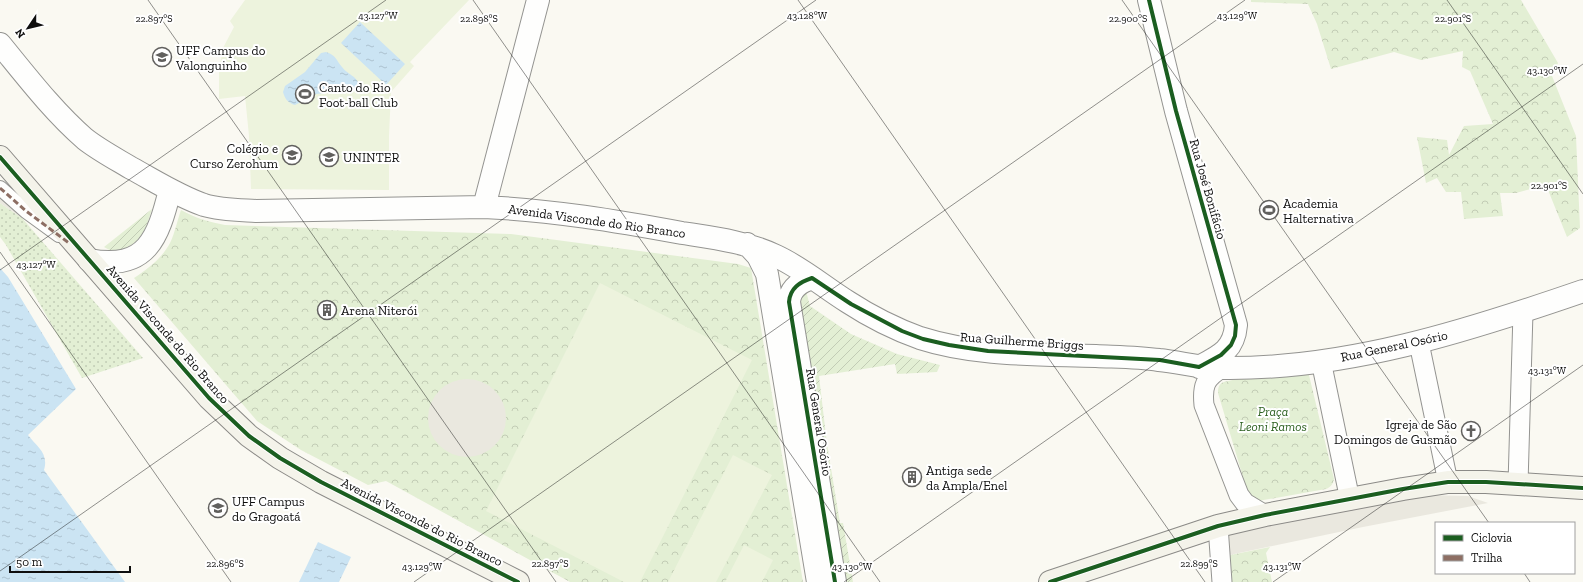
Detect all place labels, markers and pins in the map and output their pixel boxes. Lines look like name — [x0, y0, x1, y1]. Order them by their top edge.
place label: UFF Campus do Valonguinho — [175, 43, 266, 73]
school or university icon: UFF Campus do Valonguinho — [151, 46, 173, 68]
place label: Canto do Rio Foot-ball Club — [319, 80, 398, 110]
sports icon: Canto do Rio Foot-ball Club — [294, 83, 316, 105]
place label: Colégio e Curso Zerohum — [190, 141, 279, 171]
school or university icon: Colégio e Curso Zerohum — [281, 144, 303, 166]
school or university icon: UNINTER — [318, 146, 340, 168]
place label: UNINTER — [343, 150, 399, 165]
place label: Academia Halternativa — [1283, 196, 1354, 226]
sports icon: Academia Halternativa — [1258, 199, 1280, 221]
building icon: Arena Niterói — [316, 299, 338, 321]
place label: Arena Niterói — [341, 303, 418, 318]
place label: Igreja de São Domingos de Gusmão — [1334, 417, 1457, 447]
church icon: Igreja de São Domingos de Gusmão — [1460, 420, 1482, 442]
place label: Antiga sede da Ampla/Enel — [926, 463, 1008, 493]
building icon: Antiga sede da Ampla/Enel — [901, 466, 923, 488]
place label: UFF Campus do Gragoatá — [232, 494, 305, 524]
school or university icon: UFF Campus do Gragoatá — [207, 497, 229, 519]

